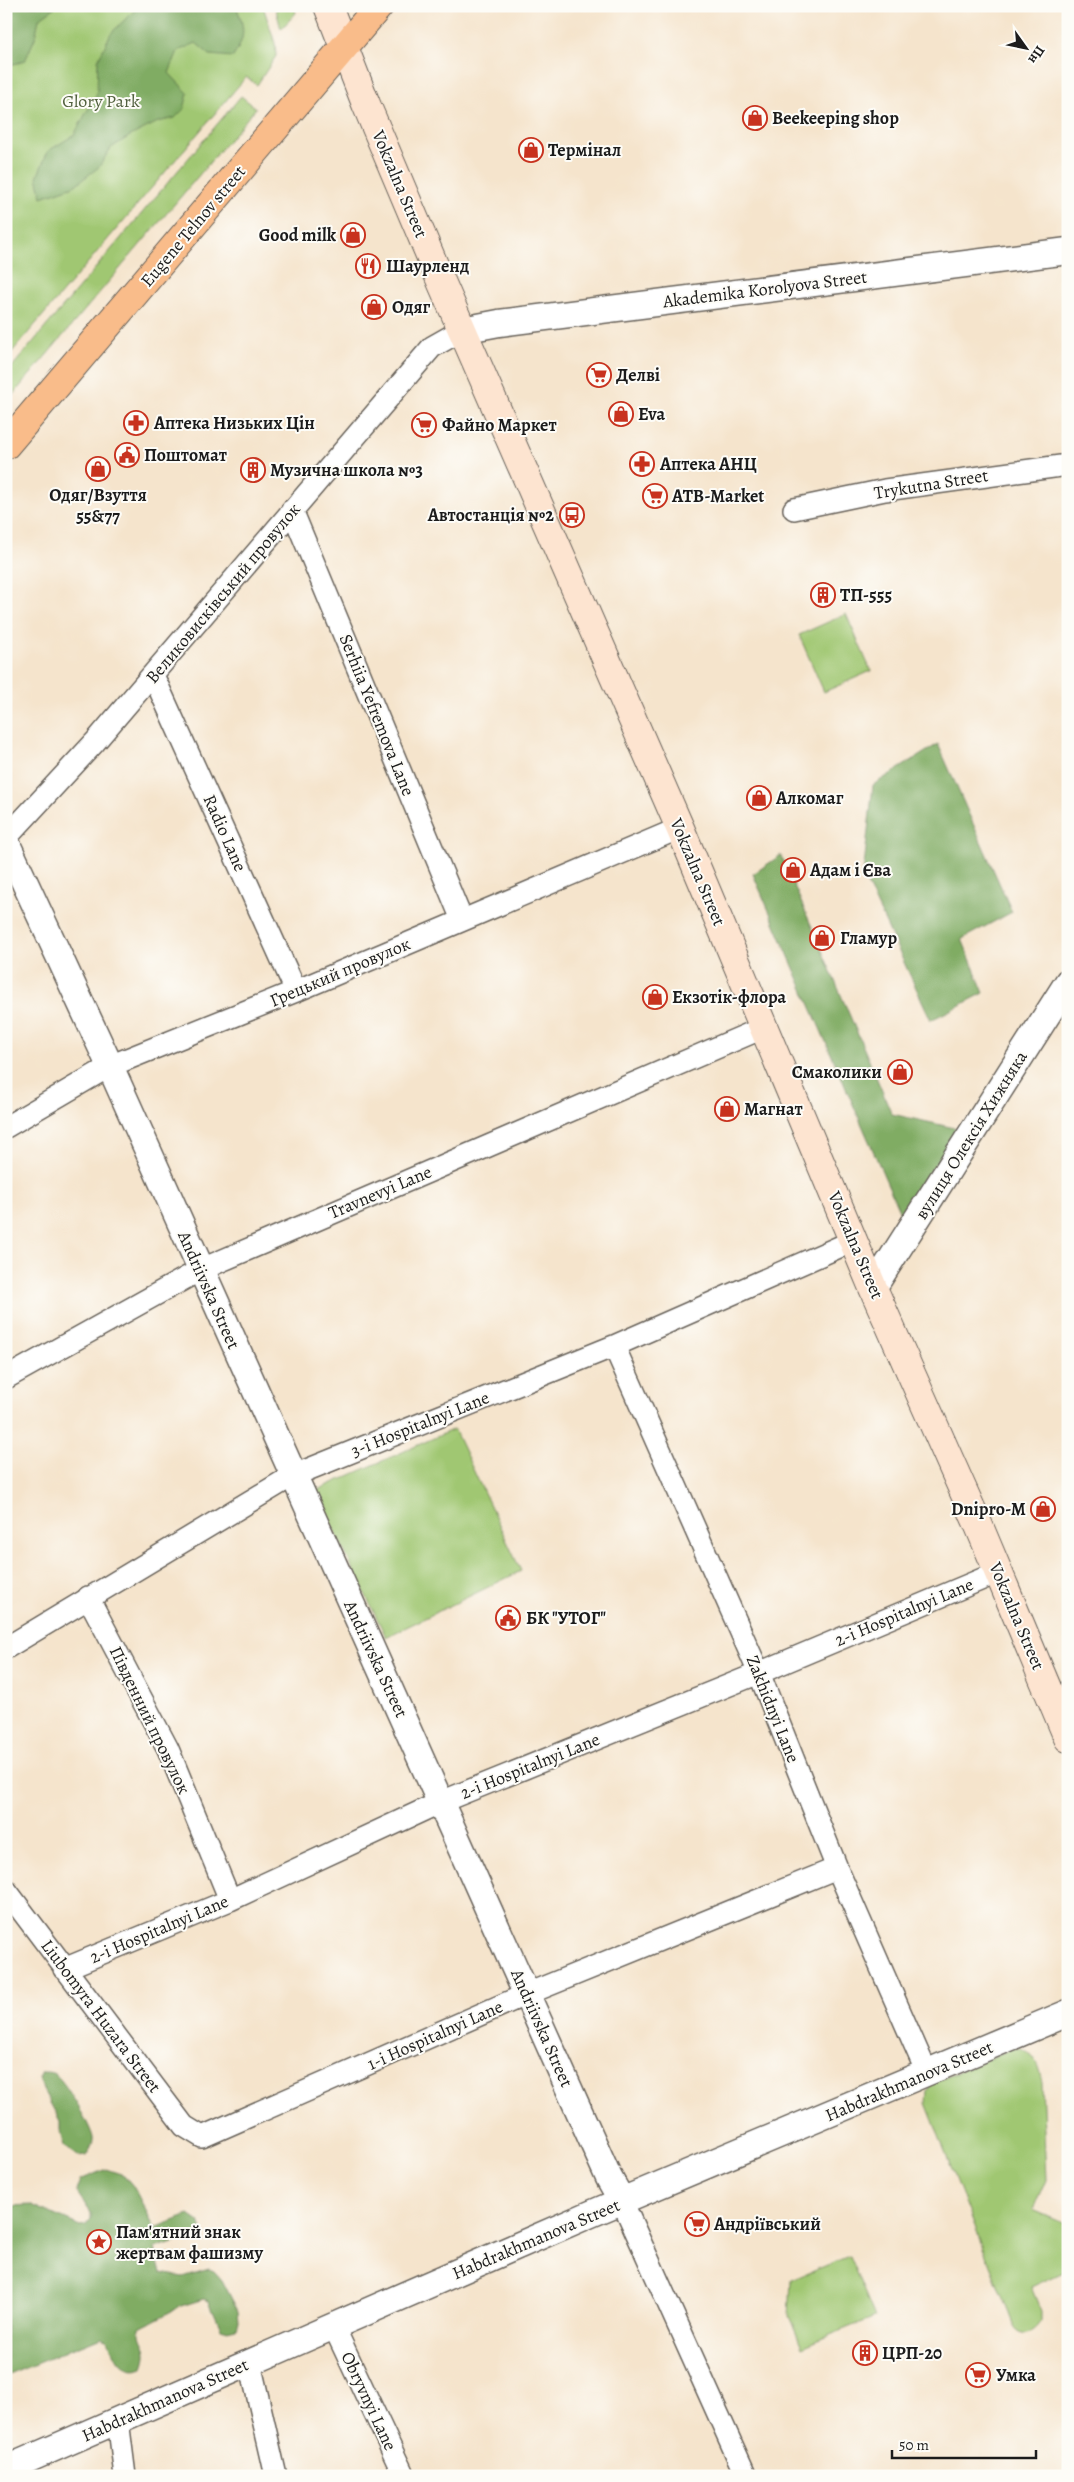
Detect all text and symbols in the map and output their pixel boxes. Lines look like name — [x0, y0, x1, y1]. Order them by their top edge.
north arrow — [1002, 22, 1052, 72]
text: Пн — [1024, 42, 1049, 68]
park label: Glory Park — [62, 89, 140, 113]
shop icon: Beekeeping shop — [742, 105, 768, 131]
place label: Beekeeping shop — [772, 106, 899, 130]
street label: Vokzalna Street — [366, 126, 433, 242]
shop icon: Термінал — [518, 137, 544, 163]
place label: Термінал — [548, 138, 621, 162]
street label: Eugene Telnov street — [135, 160, 251, 292]
shop icon: Good milk — [340, 222, 366, 248]
place label: Good milk — [259, 223, 337, 247]
restaurant icon: Шаурленд — [355, 253, 381, 279]
place label: Шаурленд — [386, 254, 469, 278]
street label: Akademika Korolyova Street — [661, 265, 869, 314]
shop icon: Одяг — [361, 294, 387, 320]
place label: Одяг — [392, 295, 431, 319]
supermarket icon: Делві — [586, 362, 612, 388]
place label: Делві — [616, 363, 660, 387]
shop icon: Eva — [608, 401, 634, 427]
place label: Eva — [638, 402, 665, 426]
pharmacy icon: Аптека Низьких Цін — [123, 410, 149, 436]
place label: Аптека Низьких Цін — [153, 411, 315, 435]
supermarket icon: Файно Маркет — [411, 412, 437, 438]
place label: Файно Маркет — [442, 413, 557, 437]
public building icon: Поштомат — [114, 442, 140, 468]
place label: Поштомат — [144, 443, 227, 467]
pharmacy icon: Аптека АНЦ — [629, 451, 655, 477]
place label: Аптека АНЦ — [659, 452, 757, 476]
shop icon: Одяг/Взуття 55&77 — [85, 456, 111, 482]
building icon: Музична школа №3 — [240, 457, 266, 483]
place label: Музична школа №3 — [270, 458, 423, 482]
street label: Trykutna Street — [872, 463, 990, 505]
place label: Одяг/Взуття 55&77 — [49, 483, 147, 528]
supermarket icon: ATB-Market — [642, 483, 668, 509]
place label: ATB-Market — [671, 484, 764, 508]
street label: Великовисківський провулок — [140, 498, 306, 688]
bus stop icon: Автостанція №2 — [559, 502, 585, 528]
place label: Автостанція №2 — [427, 503, 554, 527]
building icon: ТП-555 — [810, 582, 836, 608]
place label: ТП-555 — [840, 583, 892, 607]
street label: Serhiia Yefremova Lane — [334, 631, 420, 799]
shop icon: Алкомаг — [746, 785, 772, 811]
place label: Алкомаг — [775, 786, 844, 810]
street label: Radio Lane — [197, 791, 253, 875]
street label: Vokzalna Street — [664, 814, 731, 930]
shop icon: Адам і Єва — [780, 857, 806, 883]
place label: Адам і Єва — [809, 858, 891, 882]
shop icon: Гламур — [809, 925, 835, 951]
place label: Гламур — [840, 926, 898, 950]
street label: Грецький провулок — [266, 932, 414, 1012]
shop icon: Екзотік-флора — [642, 984, 668, 1010]
place label: Екзотік-флора — [672, 985, 787, 1009]
street label: вулиця Олексія Хижняка — [909, 1046, 1033, 1224]
shop icon: Смаколики — [887, 1059, 913, 1085]
place label: Смаколики — [792, 1060, 882, 1084]
shop icon: Магнат — [714, 1096, 740, 1122]
place label: Магнат — [744, 1097, 803, 1121]
street label: Travnevyi Lane — [325, 1159, 435, 1225]
street label: Vokzalna Street — [822, 1187, 889, 1303]
street label: Andriivska Street — [172, 1226, 246, 1353]
street label: 3-i Hospitalnyi Lane — [347, 1385, 493, 1463]
shop icon: Dnipro-M — [1030, 1496, 1056, 1522]
place label: Dnipro-M — [951, 1497, 1026, 1521]
street label: Vokzalna Street — [983, 1558, 1050, 1674]
street label: 2-i Hospitalnyi Lane — [831, 1572, 977, 1652]
street label: Andriivska Street — [338, 1596, 414, 1722]
public building icon: БК "УТОГ" — [495, 1605, 521, 1631]
place label: БК "УТОГ" — [526, 1606, 606, 1630]
street label: Південний провулок — [104, 1642, 196, 1798]
street label: Zakhidnyi Lane — [741, 1652, 805, 1766]
street label: 2-i Hospitalnyi Lane — [457, 1727, 603, 1805]
street label: 2-i Hospitalnyi Lane — [86, 1889, 232, 1969]
street label: Liubomyra Huzara Street — [35, 1934, 167, 2098]
street label: Andriivska Street — [505, 1964, 579, 2091]
street label: 1-i Hospitalnyi Lane — [363, 1994, 507, 2076]
street label: Habdrakhmanova Street — [822, 2035, 997, 2127]
street label: Habdrakhmanova Street — [449, 2193, 624, 2285]
supermarket icon: Андріївський — [684, 2211, 710, 2237]
place label: Андріївський — [713, 2212, 821, 2236]
place label: Пам'ятний знак жертвам фашизму — [116, 2220, 263, 2265]
place icon: Пам'ятний знак жертвам фашизму — [86, 2229, 112, 2255]
building icon: ЦРП-20 — [852, 2340, 878, 2366]
place label: ЦРП-20 — [882, 2341, 942, 2365]
street label: Obryvnyi Lane — [336, 2348, 402, 2454]
street label: Habdrakhmanova Street — [78, 2352, 252, 2448]
supermarket icon: Умка — [965, 2362, 991, 2388]
place label: Умка — [996, 2363, 1036, 2387]
scale bar — [892, 2427, 1035, 2459]
text: 50 m — [899, 2435, 929, 2455]

